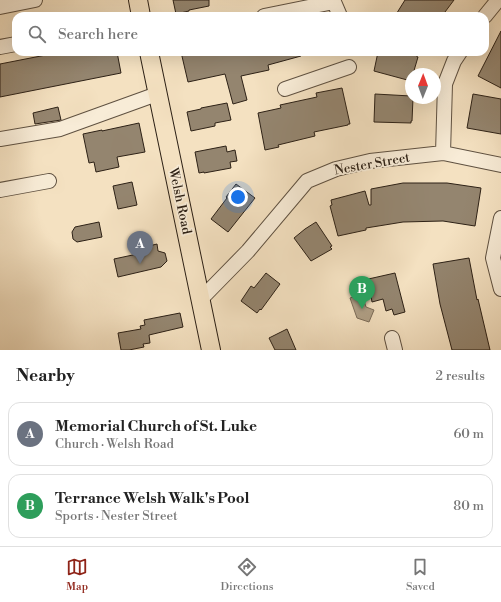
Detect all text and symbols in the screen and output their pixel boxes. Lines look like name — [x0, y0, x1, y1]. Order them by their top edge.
search box — [12, 12, 489, 56]
icon: search — [26, 23, 48, 45]
text: Search here — [58, 25, 138, 44]
north arrow — [405, 68, 441, 104]
street label: Nester Street — [333, 149, 411, 179]
street label: Welsh Road — [165, 165, 195, 236]
your location — [228, 187, 248, 207]
pin: A — [127, 231, 153, 264]
pin: B — [349, 276, 375, 309]
text: Nearby — [16, 365, 75, 387]
text: 2 results — [436, 368, 485, 384]
text: Memorial Church of St. Luke — [55, 417, 257, 436]
text: A — [25, 426, 35, 442]
text: 60 m — [453, 426, 484, 442]
text: Church · Welsh Road — [55, 436, 174, 452]
text: Terrance Welsh Walk's Pool — [55, 489, 250, 508]
text: B — [25, 498, 35, 514]
text: 80 m — [453, 498, 484, 514]
text: Sports · Nester Street — [55, 508, 178, 524]
tab: Map — [66, 556, 88, 594]
tab: Directions — [221, 556, 274, 594]
tab: Saved — [406, 556, 435, 594]

